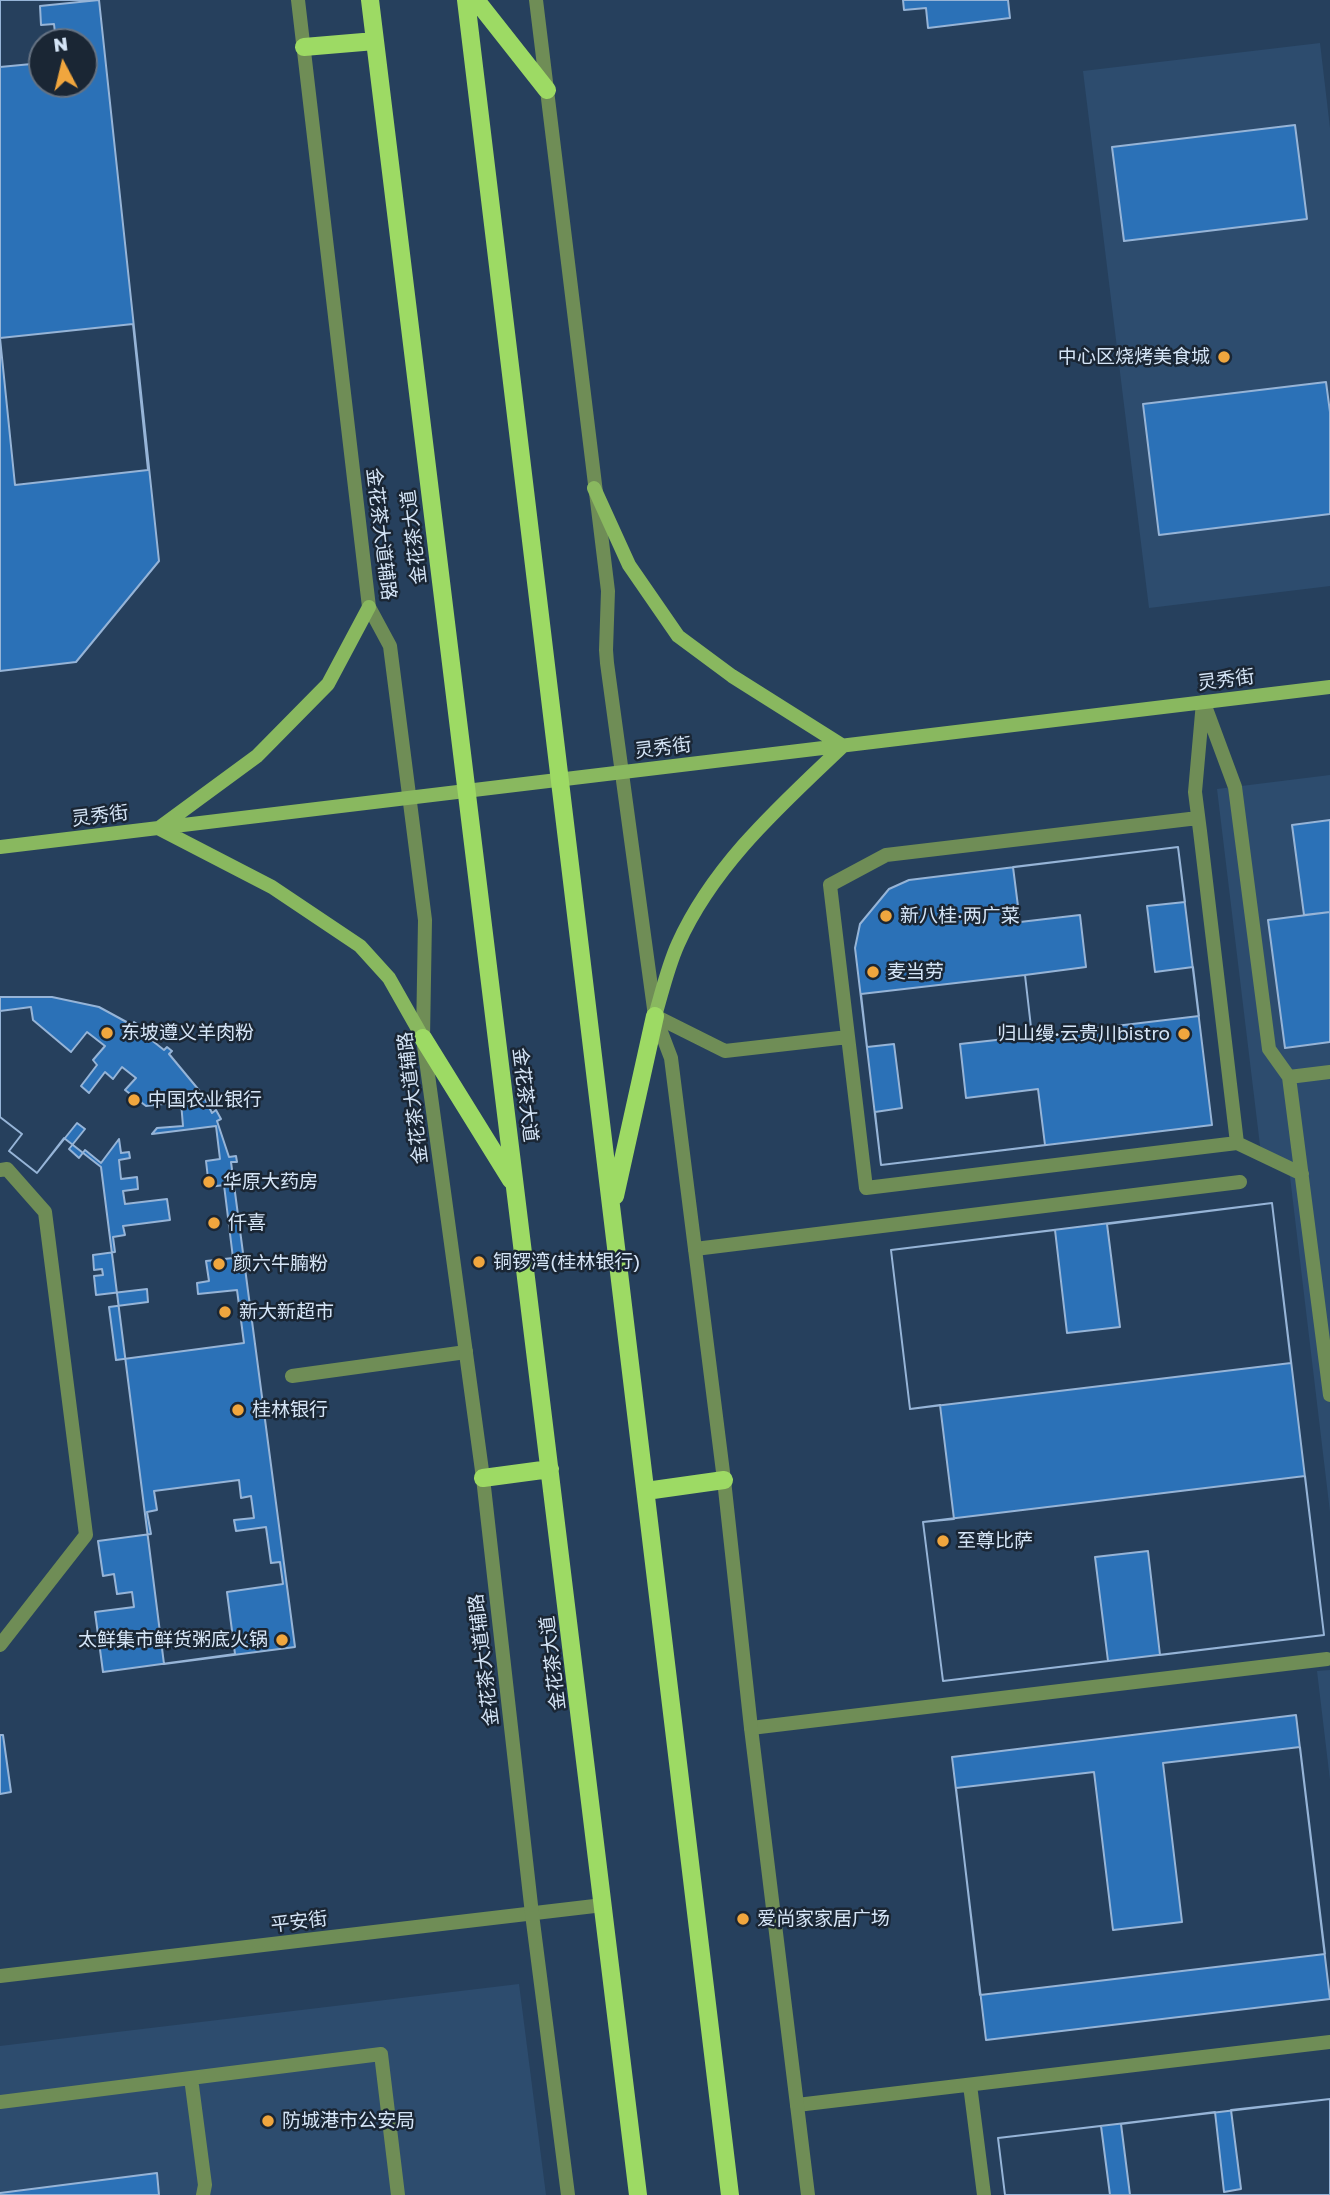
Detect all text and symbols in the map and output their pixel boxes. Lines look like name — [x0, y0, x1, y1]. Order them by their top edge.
north arrow — [28, 28, 98, 98]
text: N — [52, 31, 69, 56]
place label: 中心区烧烤美食城 — [1058, 346, 1210, 368]
marker: 中心区烧烤美食城 — [1216, 349, 1232, 365]
street label: 金花茶大道辅路 — [362, 467, 400, 601]
street label: 金花茶大道 — [397, 488, 431, 586]
street label: 灵秀街 — [1196, 665, 1256, 695]
street label: 灵秀街 — [633, 733, 693, 763]
street label: 灵秀街 — [70, 801, 130, 831]
place label: 新八桂·两广菜 — [900, 905, 1020, 927]
marker: 新八桂·两广菜 — [878, 908, 894, 924]
place label: 麦当劳 — [887, 961, 944, 983]
marker: 麦当劳 — [865, 964, 881, 980]
place label: 东坡遵义羊肉粉 — [121, 1022, 254, 1044]
place label: 归山缦·云贵川bistro — [997, 1023, 1170, 1045]
marker: 东坡遵义羊肉粉 — [99, 1025, 115, 1041]
marker: 归山缦·云贵川bistro — [1176, 1026, 1192, 1042]
street label: 金花茶大道辅路 — [394, 1031, 432, 1165]
street label: 金花茶大道 — [508, 1046, 542, 1144]
place label: 中国农业银行 — [148, 1089, 262, 1111]
marker: 中国农业银行 — [126, 1092, 142, 1108]
place label: 华原大药房 — [223, 1171, 318, 1193]
marker: 华原大药房 — [201, 1174, 217, 1190]
place label: 仟喜 — [228, 1212, 266, 1234]
marker: 仟喜 — [206, 1215, 222, 1231]
place label: 铜锣湾(桂林银行) — [493, 1251, 640, 1273]
place label: 颜六牛腩粉 — [233, 1253, 328, 1275]
marker: 铜锣湾(桂林银行) — [471, 1254, 487, 1270]
marker: 颜六牛腩粉 — [211, 1256, 227, 1272]
place label: 新大新超市 — [239, 1301, 334, 1323]
marker: 新大新超市 — [217, 1304, 233, 1320]
place label: 桂林银行 — [252, 1399, 328, 1421]
marker: 桂林银行 — [230, 1402, 246, 1418]
place label: 至尊比萨 — [957, 1530, 1033, 1552]
marker: 至尊比萨 — [935, 1533, 951, 1549]
street label: 金花茶大道辅路 — [465, 1593, 503, 1727]
street label: 金花茶大道 — [536, 1614, 570, 1712]
place label: 太鲜集市鲜货粥底火锅 — [78, 1629, 268, 1651]
marker: 太鲜集市鲜货粥底火锅 — [274, 1632, 290, 1648]
street label: 平安街 — [269, 1907, 329, 1937]
place label: 爱尚家家居广场 — [757, 1908, 890, 1930]
marker: 爱尚家家居广场 — [735, 1911, 751, 1927]
place label: 防城港市公安局 — [282, 2110, 415, 2132]
marker: 防城港市公安局 — [260, 2113, 276, 2129]

